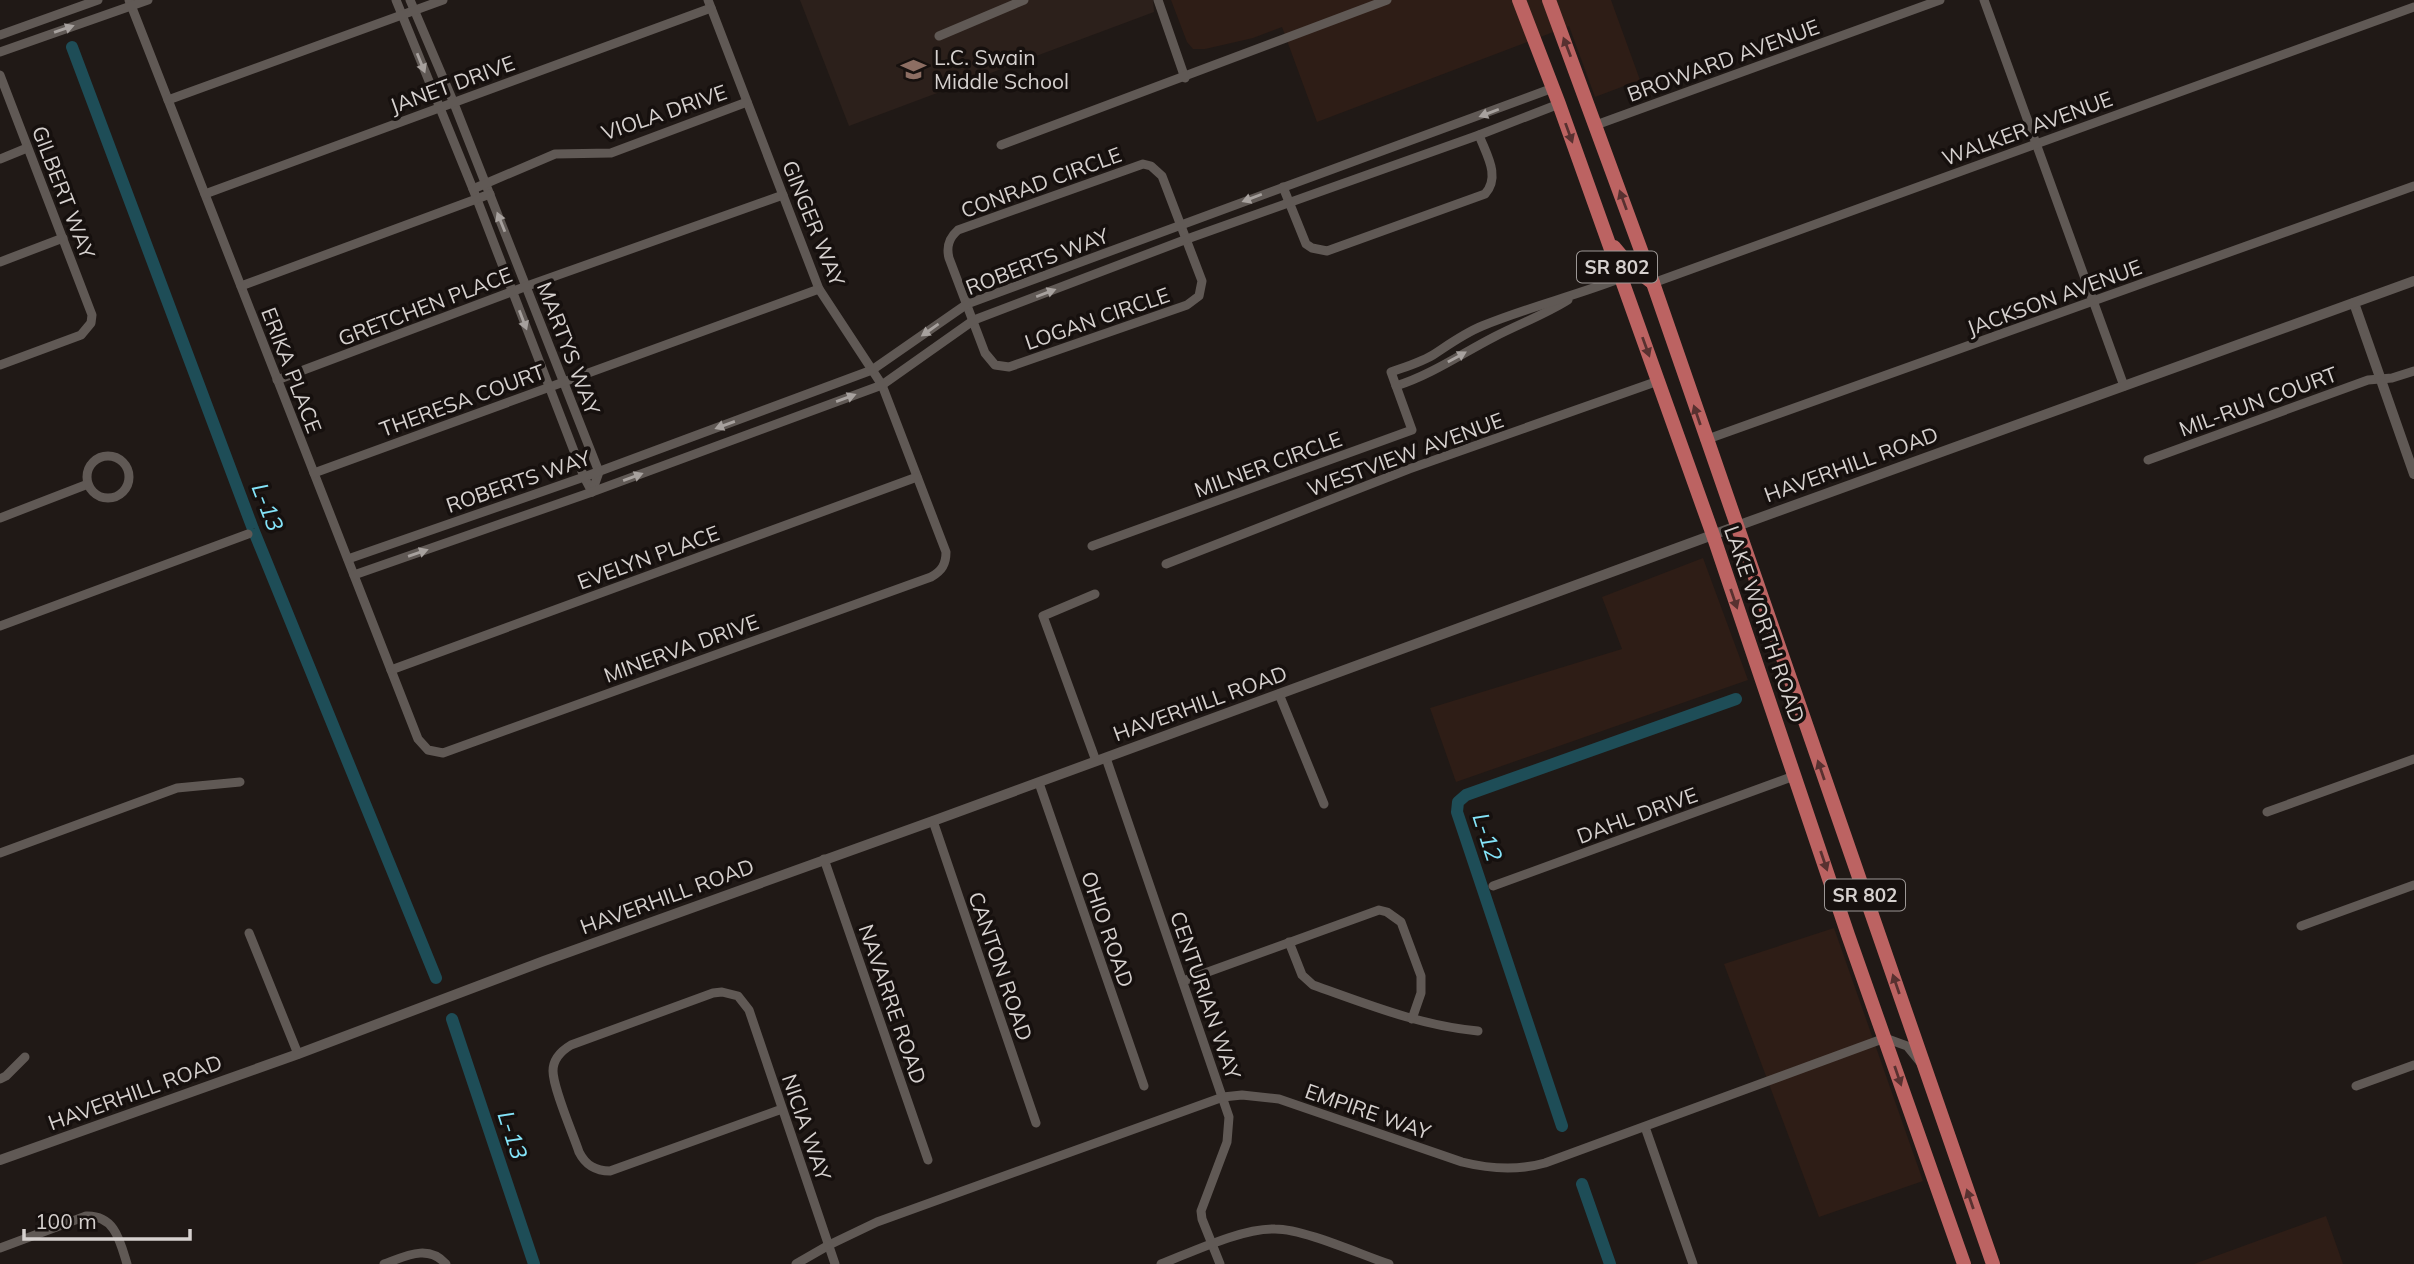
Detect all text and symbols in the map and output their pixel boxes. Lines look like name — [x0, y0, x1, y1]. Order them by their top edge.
street label: BROWARD AVENUE — [1623, 13, 1823, 107]
one-way arrow — [54, 23, 75, 34]
one-way arrow — [1561, 37, 1572, 58]
place label: L.C. Swain Middle School — [934, 44, 1069, 94]
street label: JANET DRIVE — [386, 49, 518, 119]
one-way arrow — [416, 53, 427, 74]
school or university icon: L.C. Swain Middle School — [900, 55, 928, 83]
street label: VIOLA DRIVE — [598, 78, 730, 146]
street label: WALKER AVENUE — [1938, 85, 2116, 171]
one-way arrow — [1479, 107, 1500, 118]
street label: GILBERT WAY — [27, 122, 101, 262]
one-way arrow — [1564, 122, 1575, 143]
street label: CONRAD CIRCLE — [957, 141, 1125, 223]
street label: GINGER WAY — [777, 156, 851, 290]
one-way arrow — [1617, 190, 1628, 211]
one-way arrow — [1242, 193, 1263, 204]
one-way arrow — [496, 212, 507, 233]
street label: ROBERTS WAY — [962, 222, 1112, 300]
road number: SR 802 — [1577, 252, 1657, 282]
street label: JACKSON AVENUE — [1963, 253, 2145, 341]
street label: GRETCHEN PLACE — [334, 261, 516, 351]
street label: MARTYS WAY — [532, 278, 606, 418]
street label: LOGAN CIRCLE — [1021, 281, 1173, 355]
one-way arrow — [1035, 287, 1056, 298]
street label: ERIKA PLACE — [256, 303, 328, 437]
one-way arrow — [518, 310, 529, 331]
one-way arrow — [921, 323, 939, 337]
one-way arrow — [1641, 336, 1652, 357]
one-way arrow — [1448, 351, 1467, 364]
street label: THERESA COURT — [376, 358, 548, 442]
street label: MIL-RUN COURT — [2175, 360, 2341, 442]
one-way arrow — [836, 392, 857, 403]
one-way arrow — [1691, 405, 1702, 426]
street label: WESTVIEW AVENUE — [1303, 406, 1507, 502]
one-way arrow — [714, 420, 735, 431]
street label: HAVERHILL ROAD — [1760, 420, 1942, 508]
street label: MILNER CIRCLE — [1191, 425, 1345, 503]
street label: ROBERTS WAY — [442, 444, 594, 518]
one-way arrow — [622, 471, 643, 482]
water label: L-13 — [246, 479, 290, 535]
street label: EVELYN PLACE — [574, 519, 722, 595]
street label: LAKE WORTH ROAD — [1719, 522, 1811, 726]
one-way arrow — [408, 547, 429, 558]
one-way arrow — [1729, 589, 1740, 610]
street label: MINERVA DRIVE — [600, 608, 762, 688]
street label: HAVERHILL ROAD — [1109, 659, 1291, 747]
one-way arrow — [1815, 759, 1826, 780]
street label: DAHL DRIVE — [1573, 781, 1701, 849]
water label: L-12 — [1467, 809, 1509, 865]
one-way arrow — [1819, 850, 1830, 871]
street label: HAVERHILL ROAD — [576, 852, 758, 940]
street label: OHIO ROAD — [1076, 868, 1140, 990]
road number: SR 802 — [1825, 880, 1905, 911]
street label: CANTON ROAD — [963, 888, 1039, 1044]
street label: CENTURIAN WAY — [1165, 908, 1247, 1083]
street label: NAVARRE ROAD — [853, 921, 933, 1087]
one-way arrow — [1890, 974, 1901, 995]
street label: HAVERHILL ROAD — [44, 1048, 226, 1136]
one-way arrow — [1893, 1065, 1904, 1086]
street label: NICIA WAY — [777, 1070, 837, 1184]
street label: EMPIRE WAY — [1302, 1077, 1434, 1145]
water label: L-13 — [492, 1107, 534, 1163]
one-way arrow — [1964, 1189, 1975, 1210]
scale bar — [24, 1198, 191, 1242]
text: 100 m — [35, 1208, 97, 1234]

